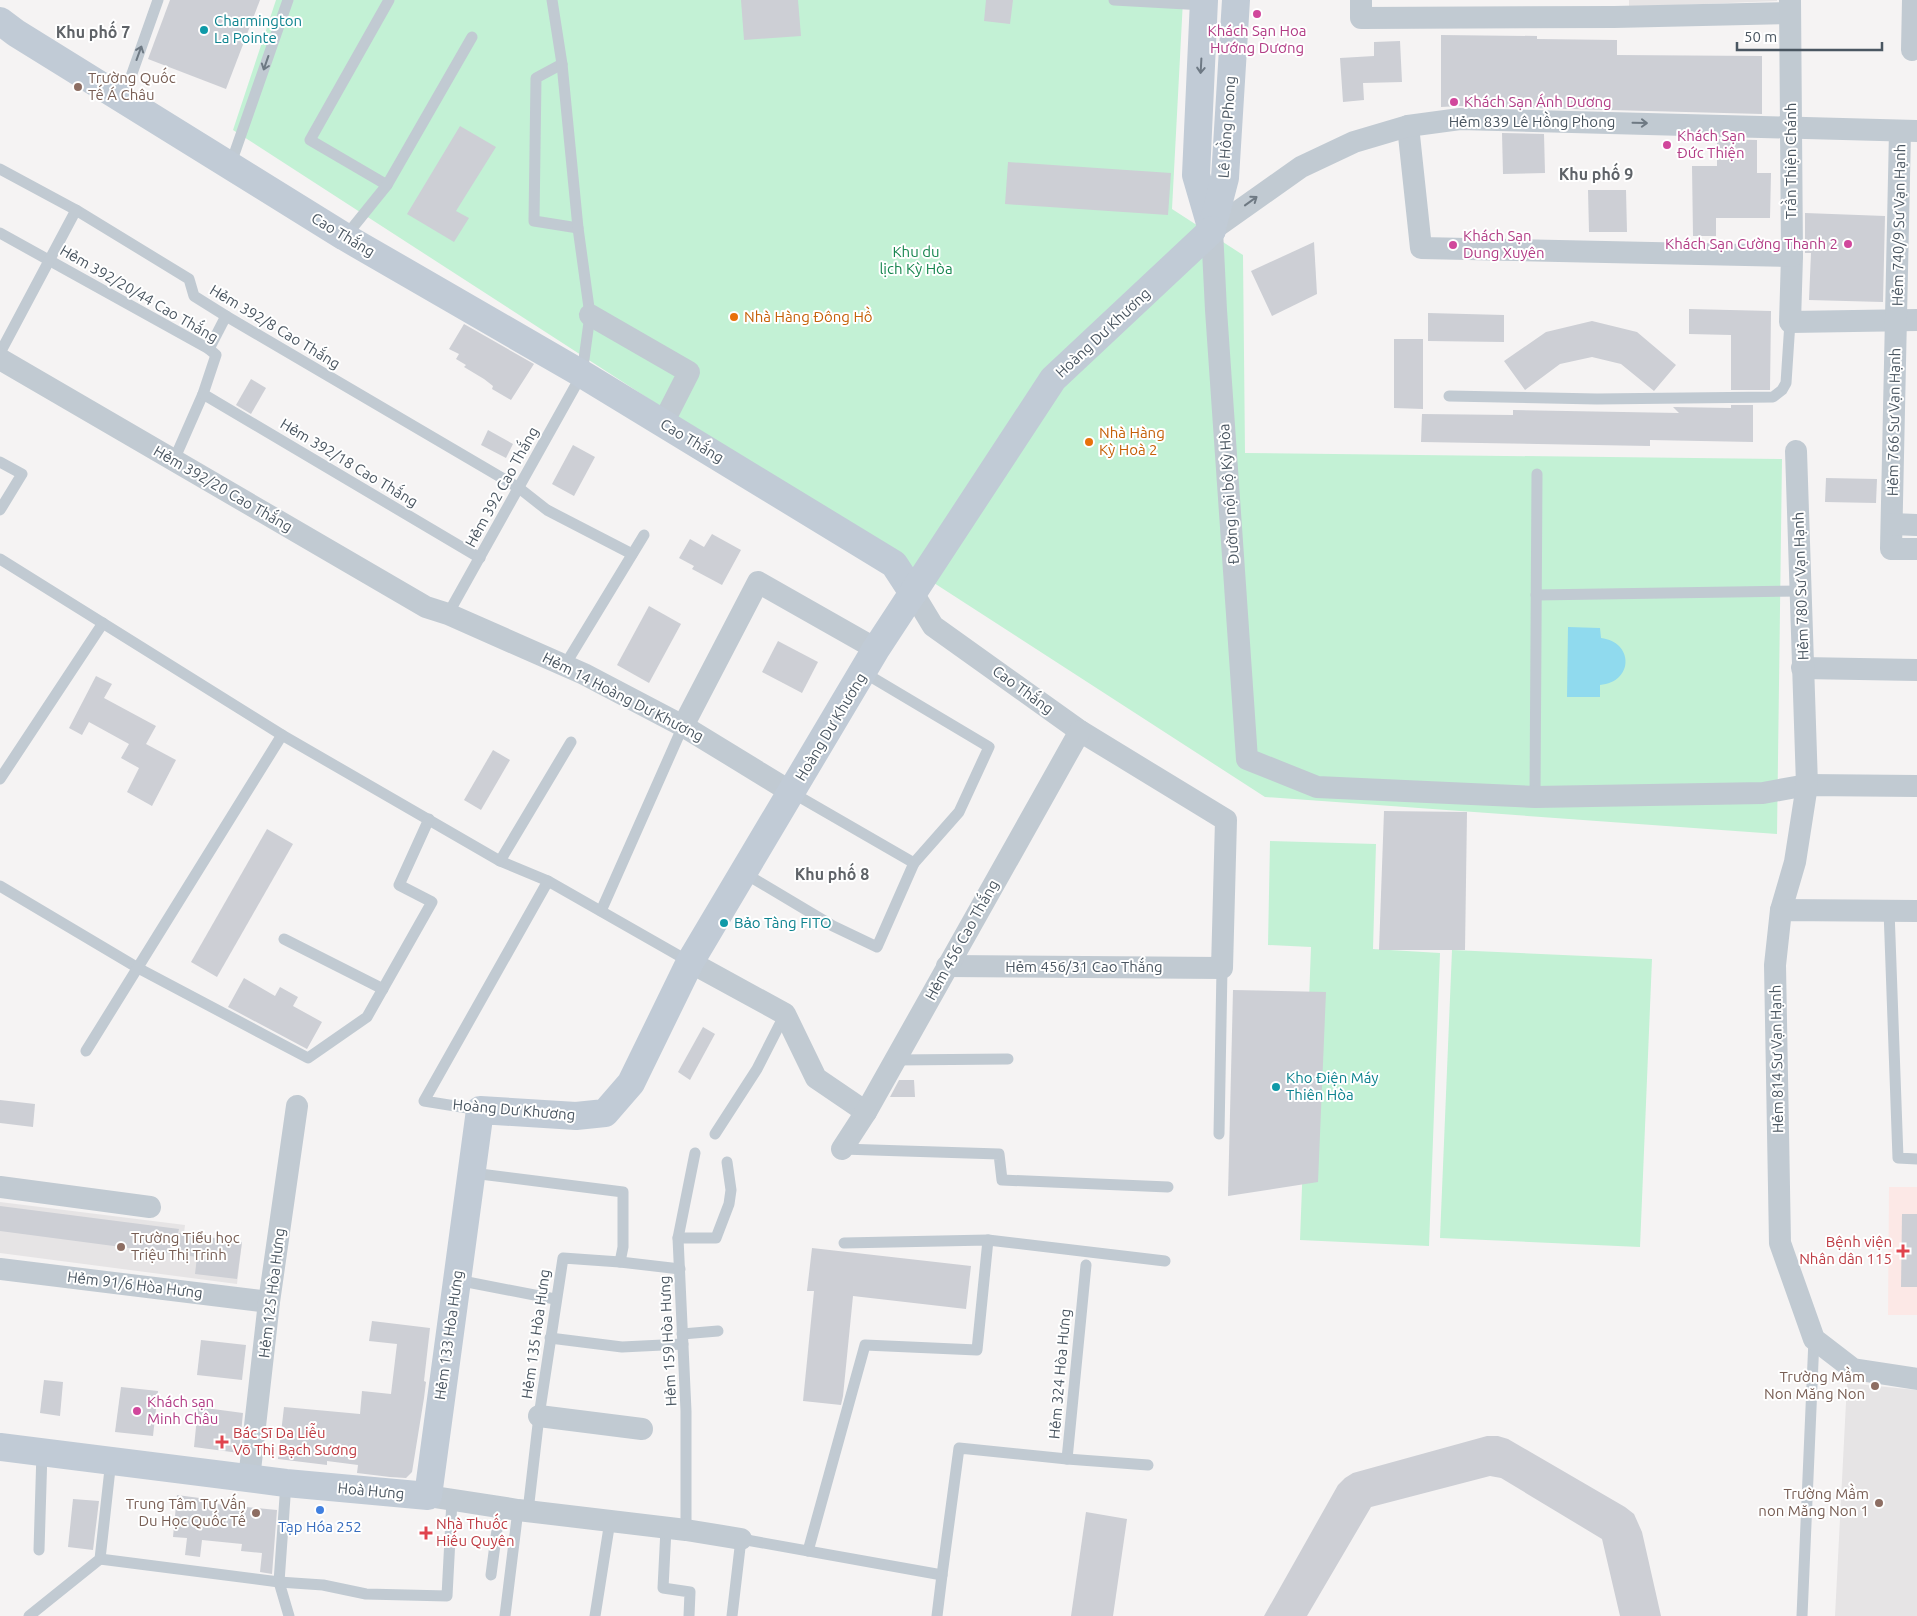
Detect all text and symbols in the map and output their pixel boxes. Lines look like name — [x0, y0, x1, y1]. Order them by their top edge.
marker: Khách Sạn Hoa Hướng Dương — [1251, 8, 1263, 20]
place label: Charmington La Pointe — [214, 12, 302, 46]
district label: Khu phố 7 — [56, 20, 130, 41]
scale bar — [1737, 20, 1882, 52]
place label: Khách Sạn Hoa Hướng Dương — [1208, 22, 1306, 56]
marker: Charmington La Pointe — [198, 24, 210, 36]
text: 50 m — [1744, 28, 1777, 45]
one-way arrow — [135, 46, 144, 61]
one-way arrow — [261, 54, 270, 70]
one-way arrow — [1196, 58, 1205, 74]
place label: Trường Quốc Tế Á Châu — [88, 67, 176, 103]
street label: Lê Hồng Phong — [1213, 75, 1239, 179]
marker: Trường Quốc Tế Á Châu — [72, 81, 84, 93]
place label: Khách Sạn Ánh Dương — [1464, 93, 1612, 110]
marker: Khách Sạn Ánh Dương — [1448, 96, 1460, 108]
street label: Trần Thiện Chánh — [1780, 103, 1799, 219]
street label: Hẻm 839 Lê Hồng Phong — [1449, 111, 1615, 130]
one-way arrow — [1631, 118, 1647, 128]
place label: Khách Sạn Đức Thiện — [1677, 127, 1746, 161]
marker: Khách Sạn Đức Thiện — [1661, 139, 1673, 151]
street label: Hẻm 740/9 Sư Vạn Hạnh — [1889, 144, 1908, 306]
district label: Khu phố 9 — [1559, 162, 1633, 183]
one-way arrow — [1244, 196, 1258, 206]
street label: Cao Thắng — [308, 208, 379, 260]
place label: Khách Sạn Dung Xuyên — [1463, 227, 1545, 261]
place label: Khách Sạn Cường Thanh 2 — [1665, 235, 1838, 252]
marker: Khách Sạn Cường Thanh 2 — [1842, 238, 1854, 250]
marker: Khách Sạn Dung Xuyên — [1447, 239, 1459, 251]
street label: Hẻm 392/20/44 Cao Thắng — [57, 240, 222, 346]
park label: Khu du lịch Kỳ Hòa — [879, 243, 953, 277]
street label: Hẻm 392/8 Cao Thắng — [207, 280, 344, 372]
street label: Hoàng Dư Khương — [1052, 284, 1153, 381]
place label: Nhà Hàng Đông Hồ — [744, 306, 873, 325]
marker: Nhà Hàng Đông Hồ — [728, 311, 740, 323]
street label: Hẻm 766 Sư Vạn Hạnh — [1884, 348, 1903, 496]
street label: Hẻm 392/18 Cao Thắng — [277, 414, 422, 510]
street label: Cao Thắng — [657, 414, 728, 466]
street label: Hẻm 392 Cao Thắng — [460, 423, 542, 550]
street label: Đường nội bộ Kỳ Hòa — [1215, 423, 1242, 565]
place label: Nhà Hàng Kỳ Hoà 2 — [1099, 424, 1165, 458]
marker: Nhà Hàng Kỳ Hoà 2 — [1083, 436, 1095, 448]
street label: Hẻm 392/20 Cao Thắng — [151, 441, 296, 535]
street label: Hẻm 780 Sư Vạn Hạnh — [1789, 512, 1812, 660]
street label: Hẻm 14 Hoàng Dư Khương — [540, 648, 707, 745]
street label: Cao Thắng — [990, 661, 1058, 717]
street label: Hoàng Dư Khương — [792, 670, 870, 784]
district label: Khu phố 8 — [795, 862, 869, 883]
street label: Hẻm 456 Cao Thắng — [920, 876, 1002, 1003]
place label: Bảo Tàng FITO — [734, 914, 832, 931]
marker: Bảo Tàng FITO — [718, 917, 730, 929]
street label: Hẻm 456/31 Cao Thắng — [1005, 957, 1163, 975]
street label: Hẻm 814 Sư Vạn Hạnh — [1767, 985, 1786, 1133]
place label: Kho Điện Máy Thiên Hòa — [1286, 1069, 1379, 1103]
marker: Kho Điện Máy Thiên Hòa — [1270, 1081, 1282, 1093]
street label: Hoàng Dư Khương — [452, 1096, 576, 1123]
street label: Hẻm 125 Hòa Hưng — [255, 1227, 288, 1359]
place label: Trường Tiểu học Triệu Thị Trinh — [131, 1229, 240, 1263]
place label: Bệnh viện Nhân dân 115 — [1799, 1233, 1892, 1267]
marker: Trường Tiểu học Triệu Thị Trinh — [115, 1241, 127, 1253]
marker: Bệnh viện Nhân dân 115 — [1896, 1244, 1910, 1258]
street label: Hẻm 91/6 Hòa Hưng — [66, 1268, 204, 1301]
street label: Hẻm 135 Hòa Hưng — [518, 1268, 553, 1400]
street label: Hẻm 133 Hòa Hưng — [431, 1269, 466, 1401]
street label: Hẻm 159 Hòa Hưng — [656, 1275, 679, 1407]
street label: Hẻm 324 Hòa Hưng — [1045, 1308, 1074, 1440]
place label: Trường Mầm Non Măng Non — [1764, 1366, 1865, 1402]
marker: Trường Mầm Non Măng Non — [1869, 1380, 1881, 1392]
place label: Khách sạn Minh Châu — [147, 1393, 218, 1427]
marker: Khách sạn Minh Châu — [131, 1405, 143, 1417]
place label: Bác Sĩ Da Liễu Võ Thị Bạch Sương — [233, 1422, 357, 1458]
marker: Bác Sĩ Da Liễu Võ Thị Bạch Sương — [215, 1435, 229, 1449]
street label: Hoà Hưng — [337, 1479, 405, 1502]
place label: Trường Mầm non Măng Non 1 — [1758, 1483, 1869, 1519]
place label: Trung Tâm Tư Vấn Du Học Quốc Tế — [126, 1493, 246, 1529]
marker: Trường Mầm non Măng Non 1 — [1873, 1497, 1885, 1509]
marker: Tạp Hóa 252 — [314, 1504, 326, 1516]
marker: Trung Tâm Tư Vấn Du Học Quốc Tế — [250, 1507, 262, 1519]
place label: Nhà Thuốc Hiếu Quyên — [436, 1513, 515, 1549]
place label: Tạp Hóa 252 — [278, 1518, 362, 1535]
marker: Nhà Thuốc Hiếu Quyên — [420, 1527, 432, 1539]

